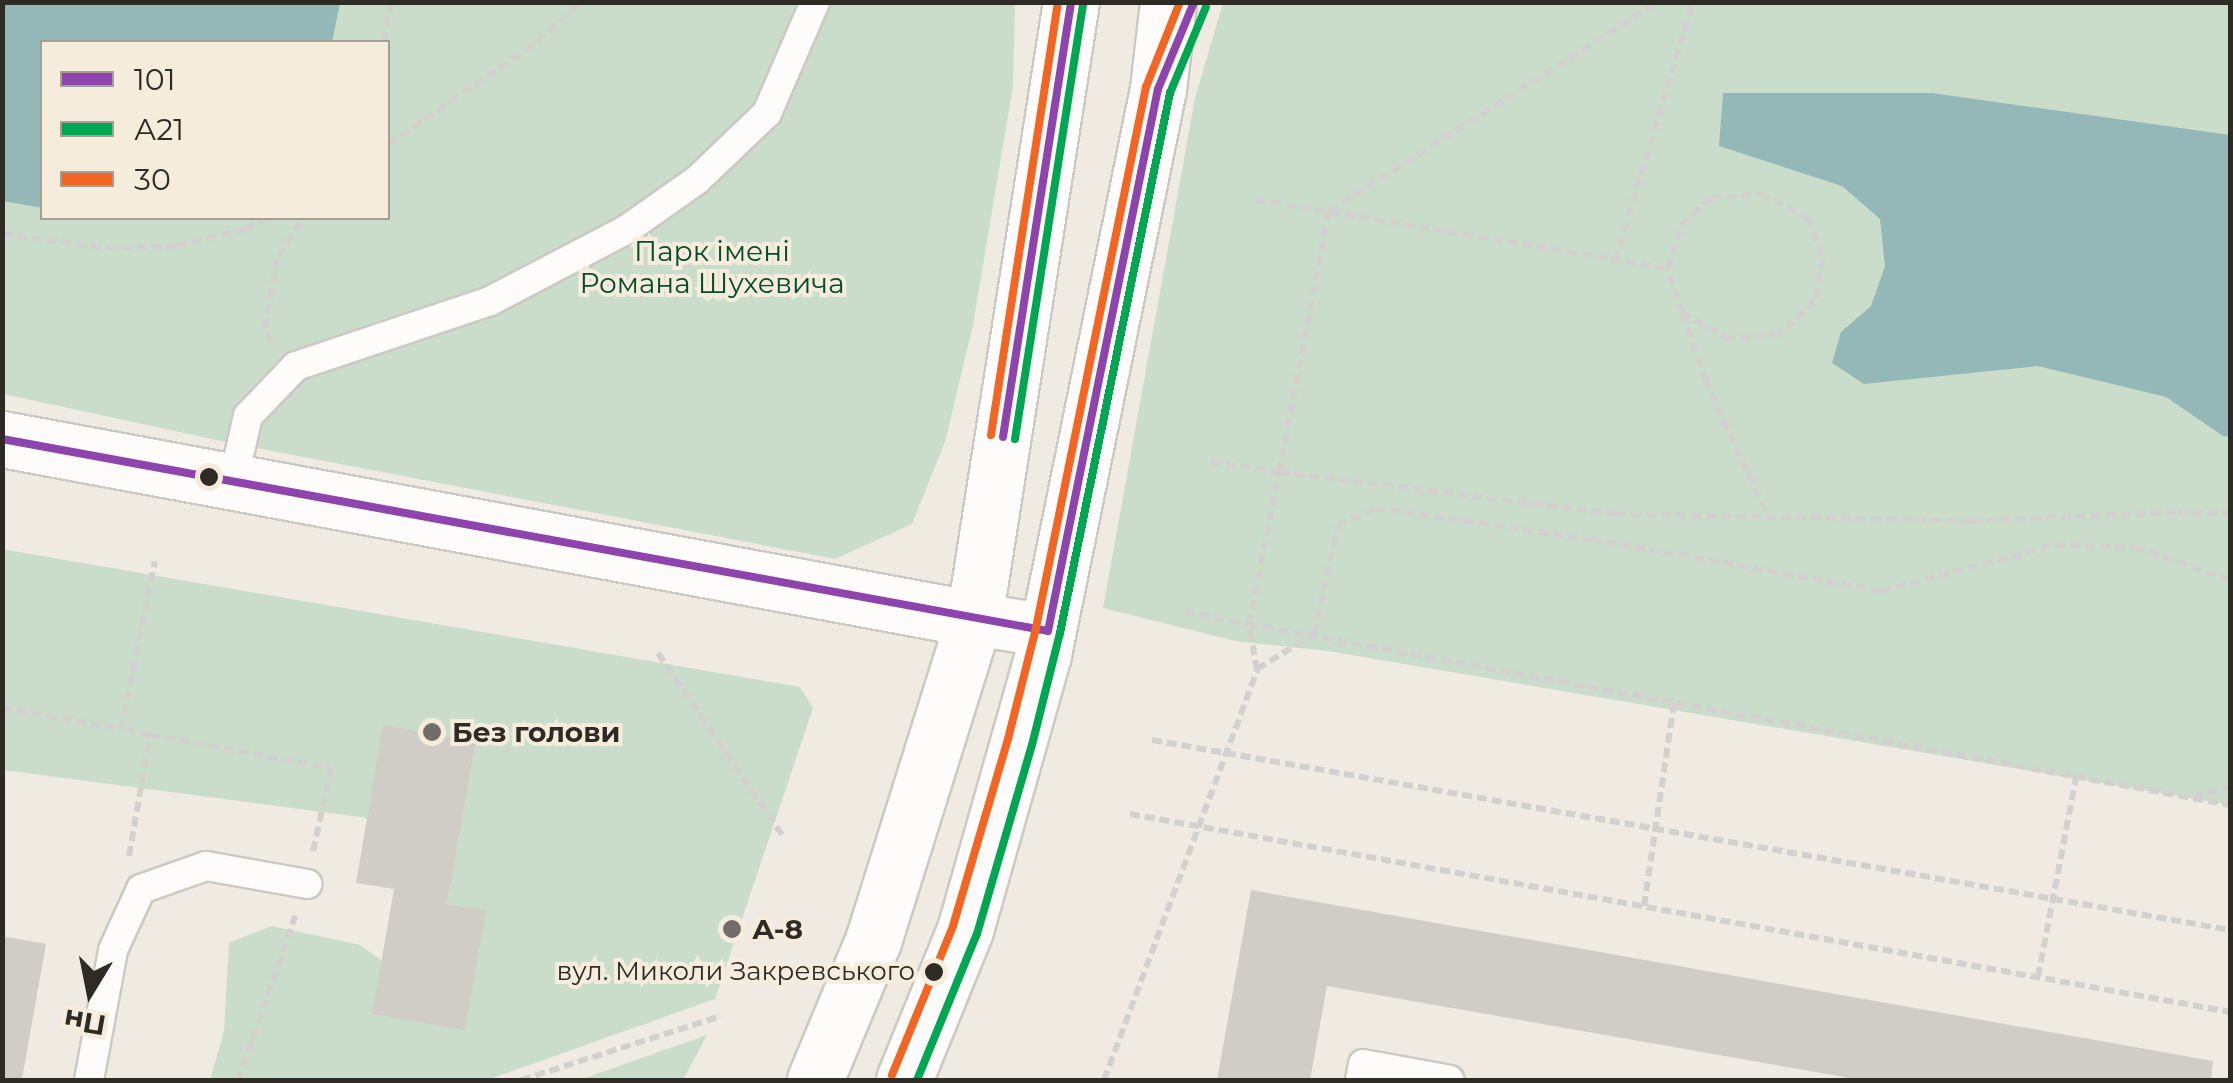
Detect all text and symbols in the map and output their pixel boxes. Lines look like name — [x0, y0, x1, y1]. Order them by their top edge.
legend — [40, 40, 390, 220]
text: 101 — [134, 61, 176, 98]
text: А21 — [134, 111, 184, 148]
text: 30 — [134, 161, 171, 198]
park label: Парк імені Романа Шухевича — [580, 234, 844, 300]
unlabelled marker — [199, 467, 219, 487]
place label: Без голови — [452, 715, 620, 749]
marker: Без голови — [421, 721, 443, 743]
place label: А-8 — [752, 912, 803, 946]
marker: А-8 — [721, 918, 743, 940]
north arrow — [40, 943, 140, 1043]
place label: вул. Миколи Закревського — [556, 956, 915, 988]
marker: вул. Миколи Закревського — [924, 962, 944, 982]
text: Пн — [61, 1002, 109, 1043]

